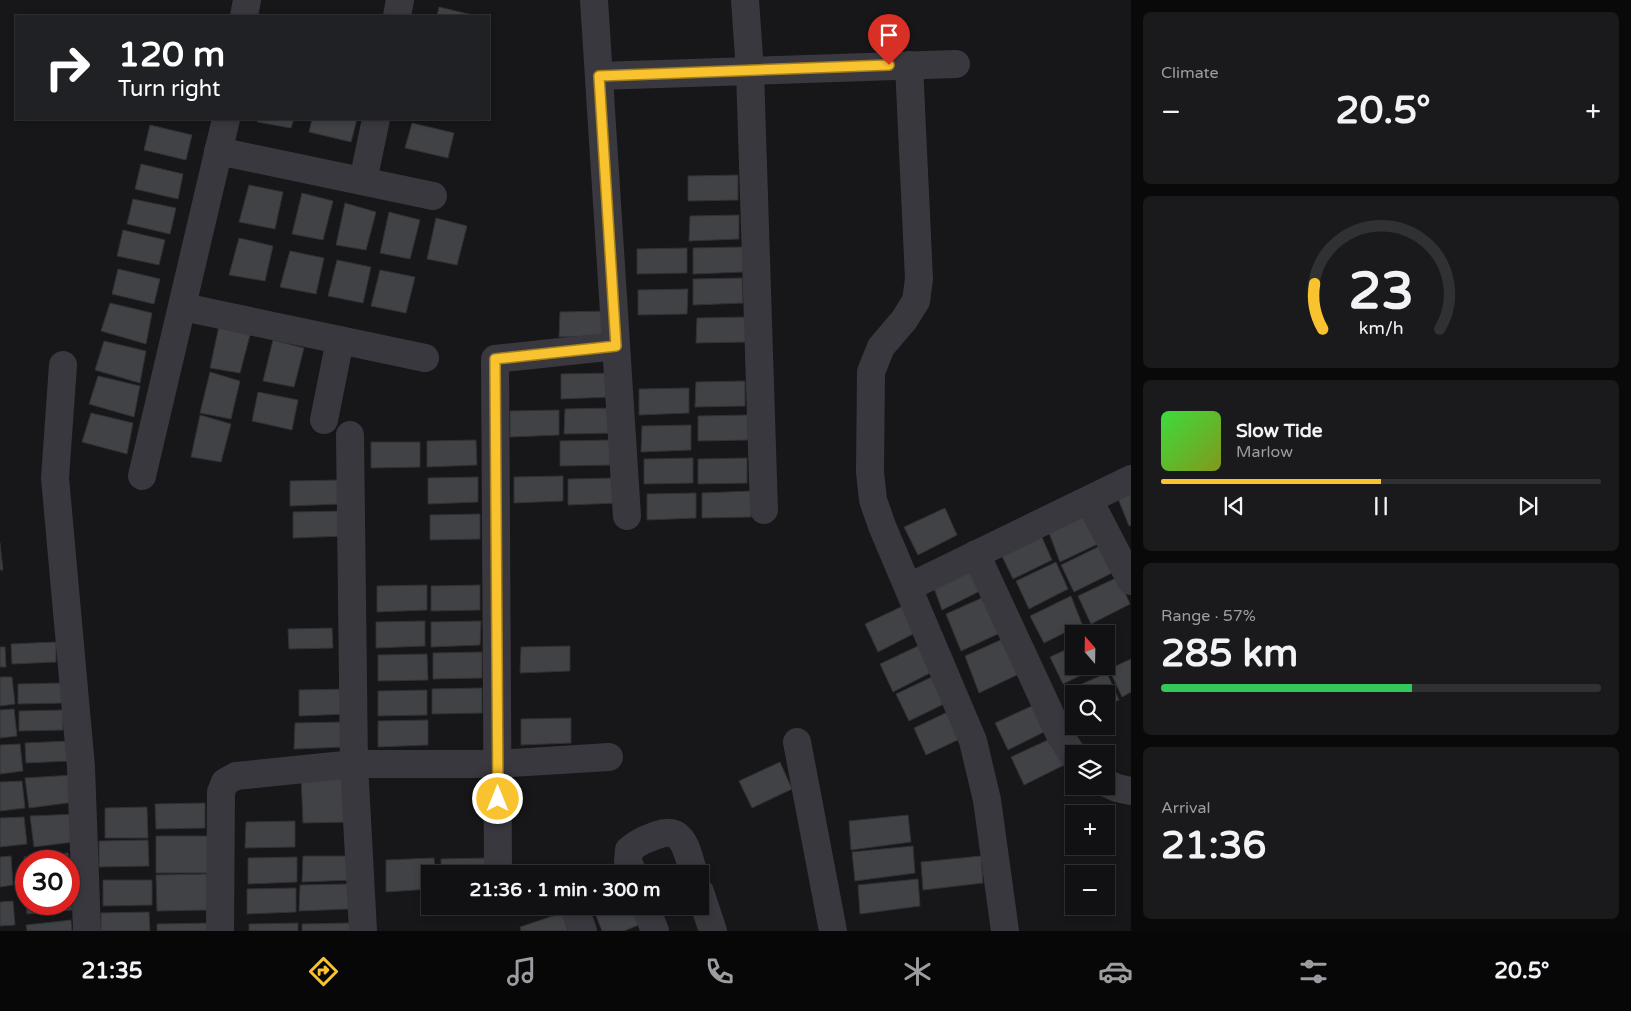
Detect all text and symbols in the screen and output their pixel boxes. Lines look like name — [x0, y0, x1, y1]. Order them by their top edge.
pin — [868, 14, 910, 65]
icon: arrive — [875, 21, 903, 49]
text: 120 m — [118, 34, 225, 76]
icon: right — [35, 35, 100, 100]
text: Climate — [1161, 63, 1219, 83]
text: Turn right — [118, 76, 220, 102]
text: 20.5° — [1336, 88, 1431, 134]
text: − — [1161, 95, 1181, 129]
text: + — [1585, 95, 1601, 129]
text: 23 — [1348, 260, 1414, 323]
text: km/h — [1359, 318, 1403, 339]
text: Slow Tide — [1236, 420, 1323, 442]
text: Marlow — [1236, 442, 1293, 462]
icon: previous — [1220, 492, 1248, 520]
icon: pause — [1367, 492, 1395, 520]
icon: next — [1514, 492, 1542, 520]
text: Range · 57% — [1161, 606, 1256, 626]
north arrow — [1065, 625, 1115, 675]
map controls — [1065, 625, 1115, 915]
text: 285 km — [1161, 631, 1298, 677]
button: search — [1065, 685, 1115, 735]
button: layers — [1065, 745, 1115, 795]
position arrow — [471, 772, 523, 824]
text: Arrival — [1161, 798, 1210, 818]
button: + — [1065, 805, 1115, 855]
text: 21:36 — [1161, 823, 1266, 869]
speed limit sign: 30 — [15, 850, 80, 915]
button: − — [1065, 865, 1115, 915]
text: 21:36 · 1 min · 300 m — [469, 879, 661, 901]
icon: directions — [306, 954, 341, 989]
icon: music — [504, 954, 539, 989]
icon: phone — [702, 954, 737, 989]
icon: climate — [900, 954, 935, 989]
icon: car — [1098, 954, 1133, 989]
icon: filters — [1296, 954, 1331, 989]
text: 21:35 — [82, 958, 143, 984]
text: 20.5° — [1494, 958, 1549, 984]

